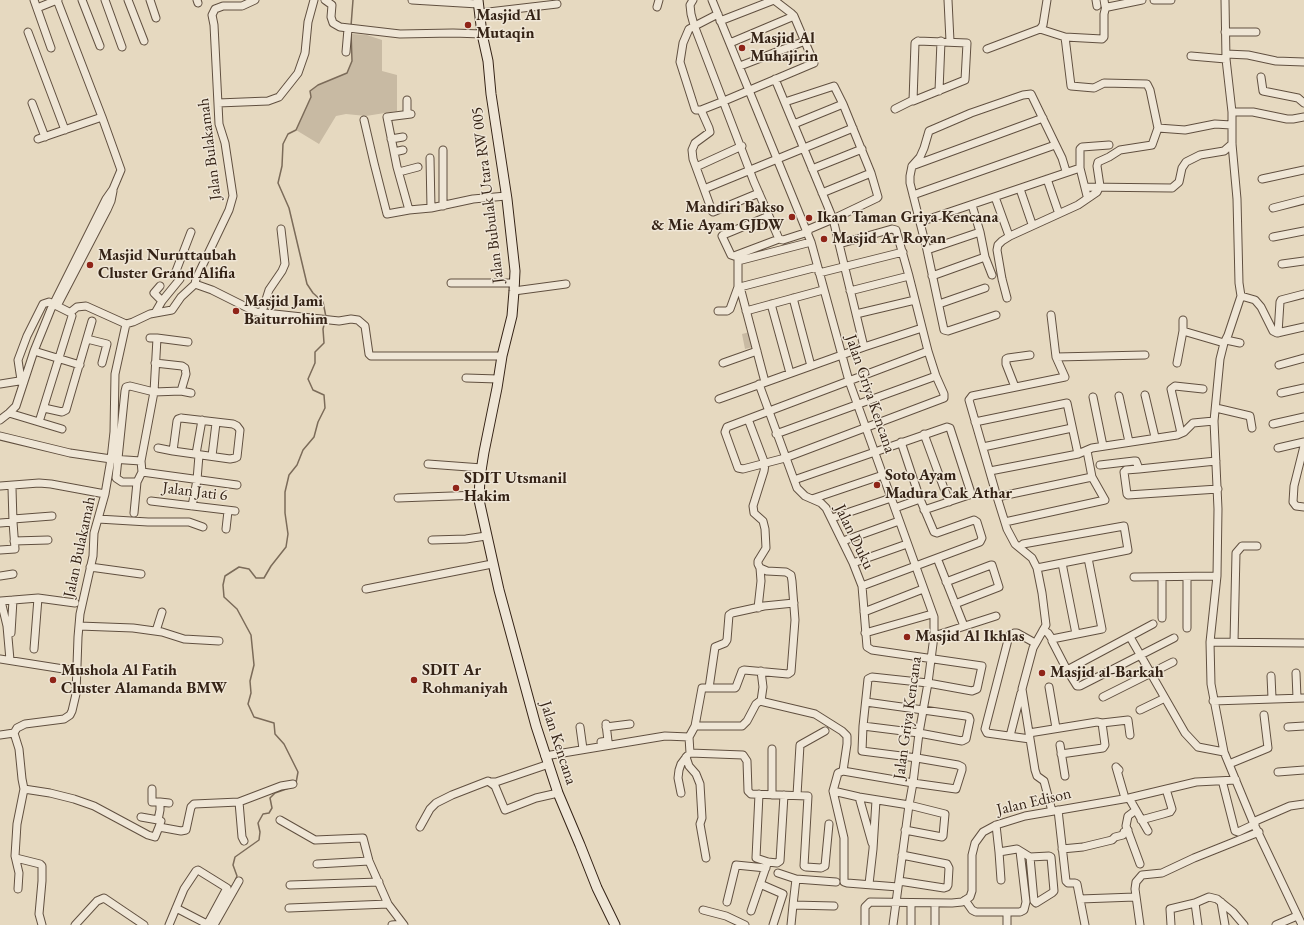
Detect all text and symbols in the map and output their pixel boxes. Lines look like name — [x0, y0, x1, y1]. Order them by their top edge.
place label: Masjid Al Mutaqin — [476, 6, 541, 44]
marker: Masjid Al Mutaqin — [463, 20, 473, 30]
place label: Masjid Al Muhajirin — [750, 29, 818, 67]
marker: Masjid Al Muhajirin — [737, 43, 747, 53]
street label: Jalan Bulakamah — [194, 97, 226, 201]
street label: Jalan Bubulak Utara RW 005 — [468, 106, 508, 284]
place label: Mandiri Bakso & Mie Ayam GJDW — [651, 198, 784, 236]
place label: Ikan Taman Griya Kencana — [817, 208, 998, 228]
marker: Mandiri Bakso & Mie Ayam GJDW — [787, 212, 797, 222]
marker: Ikan Taman Griya Kencana — [804, 213, 814, 223]
place label: Masjid Ar Royan — [832, 229, 946, 249]
marker: Masjid Ar Royan — [819, 234, 829, 244]
place label: Masjid Nuruttaubah Cluster Grand Alifia — [98, 246, 236, 284]
marker: Masjid Nuruttaubah Cluster Grand Alifia — [85, 260, 95, 270]
place label: Masjid Jami Baiturrohim — [244, 292, 328, 330]
marker: Masjid Jami Baiturrohim — [231, 306, 241, 316]
street label: Jalan Griya Kencana — [841, 332, 899, 456]
place label: Soto Ayam Madura Cak Athar — [885, 466, 1012, 504]
place label: SDIT Utsmanil Hakim — [464, 469, 567, 507]
street label: Jalan Jati 6 — [161, 478, 229, 506]
marker: Soto Ayam Madura Cak Athar — [872, 480, 882, 490]
marker: SDIT Utsmanil Hakim — [451, 483, 461, 493]
street label: Jalan Bulakamah — [60, 495, 100, 599]
street label: Jalan Duku — [830, 501, 878, 573]
place label: Masjid Al Ikhlas — [915, 627, 1024, 647]
marker: Masjid Al Ikhlas — [902, 632, 912, 642]
street label: Jalan Griya Kencana — [890, 655, 926, 781]
place label: Mushola Al Fatih Cluster Alamanda BMW — [61, 661, 227, 699]
place label: SDIT Ar Rohmaniyah — [422, 661, 508, 699]
place label: Masjid al-Barkah — [1050, 663, 1164, 683]
marker: Masjid al-Barkah — [1037, 668, 1047, 678]
marker: Mushola Al Fatih Cluster Alamanda BMW — [48, 675, 58, 685]
marker: SDIT Ar Rohmaniyah — [409, 675, 419, 685]
street label: Jalan Kencana — [535, 699, 581, 787]
street label: Jalan Edison — [995, 784, 1073, 820]

